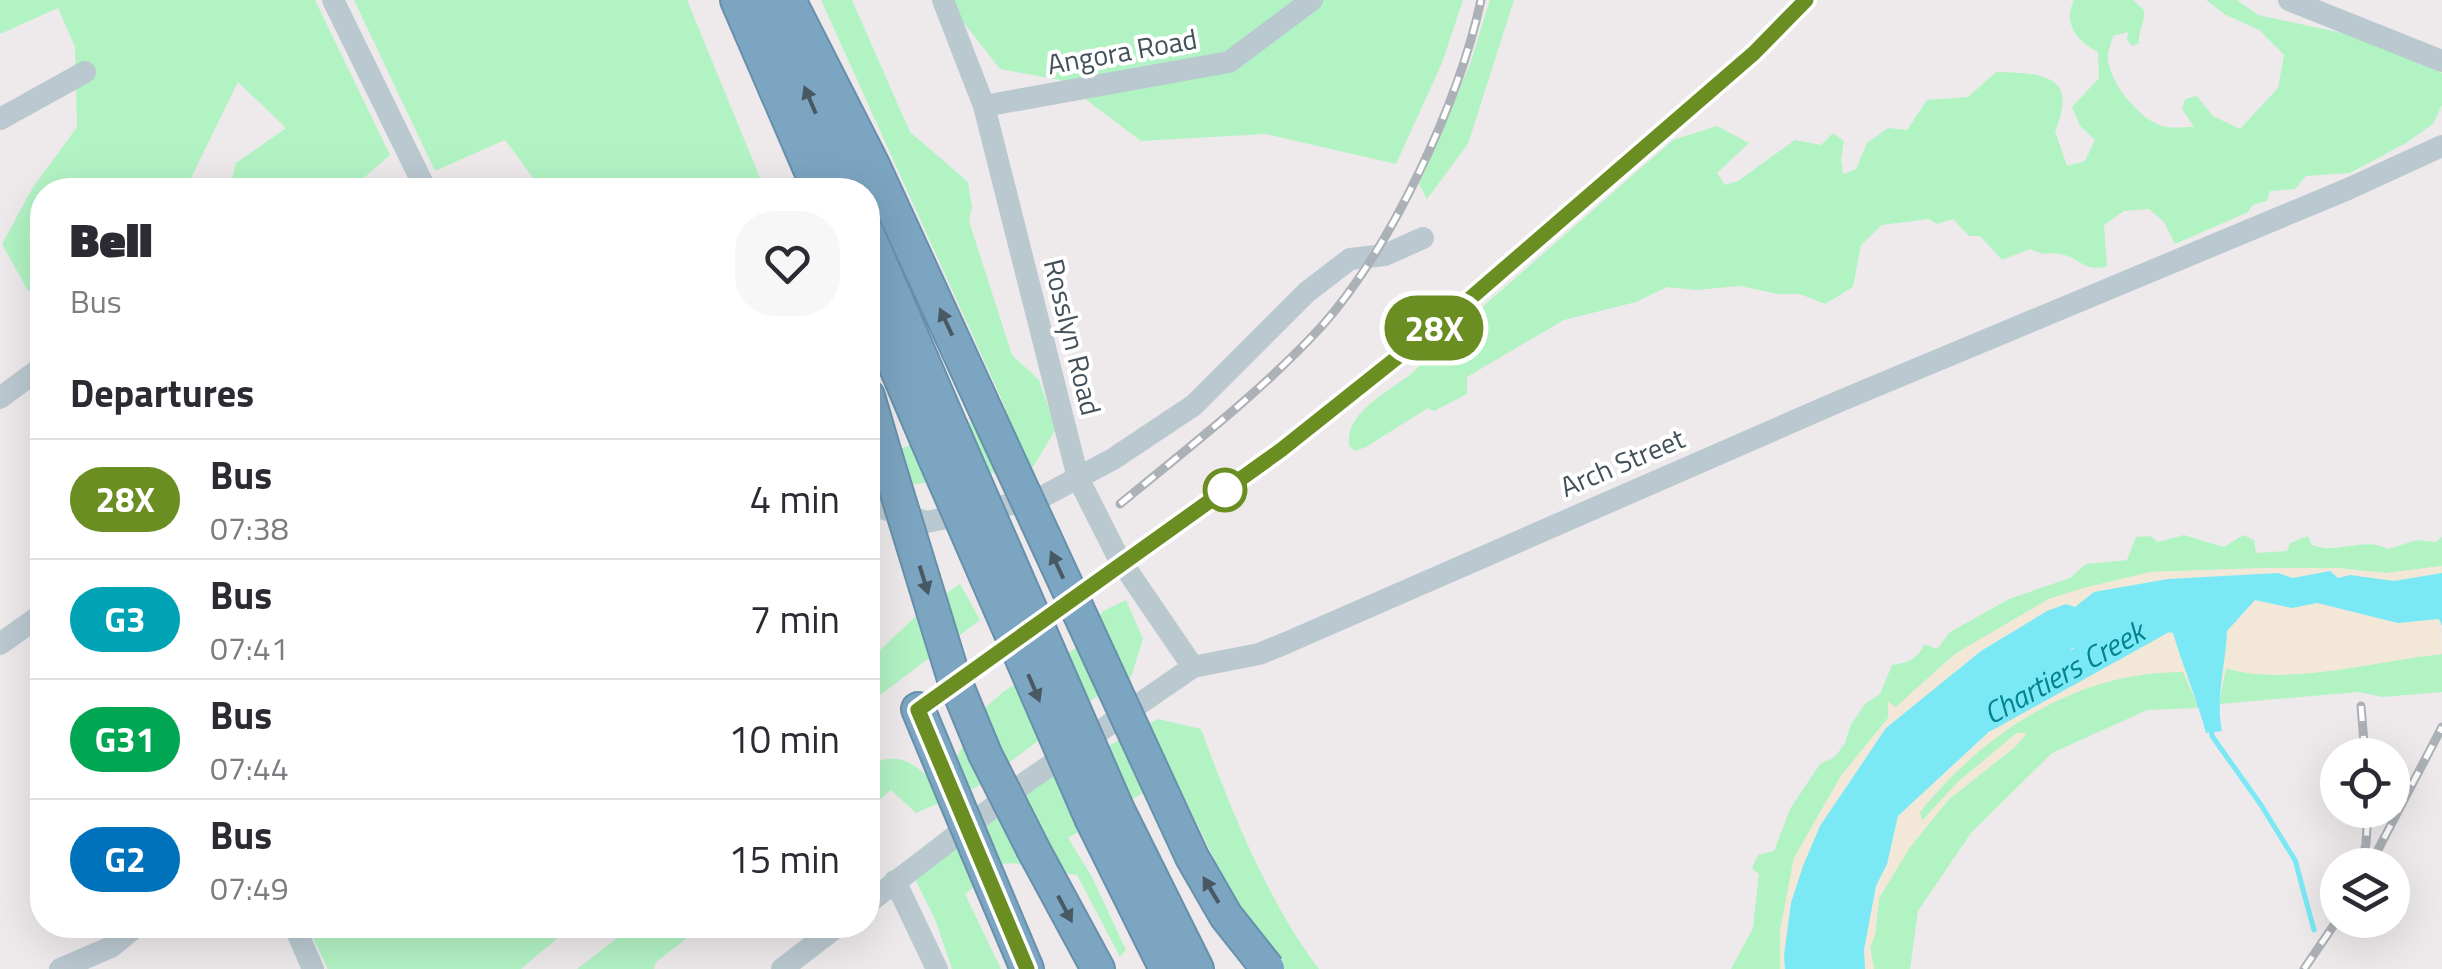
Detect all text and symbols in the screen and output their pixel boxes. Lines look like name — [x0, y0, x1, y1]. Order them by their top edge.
street label: Angora Road — [1044, 17, 1200, 85]
one-way arrow — [802, 86, 818, 115]
text: Bell — [70, 203, 153, 276]
button: heart — [735, 211, 840, 316]
street label: Rosslyn Road — [1033, 254, 1113, 420]
text: Bus — [70, 277, 122, 325]
line badge: 28X — [1376, 296, 1492, 360]
text: 28X — [1404, 301, 1464, 355]
one-way arrow — [937, 307, 954, 336]
text: Departures — [70, 364, 254, 422]
street label: Arch Street — [1553, 416, 1691, 508]
text: Bus — [210, 446, 272, 504]
unlabelled marker — [1204, 469, 1246, 511]
text: 4 min — [750, 470, 840, 528]
text: 28X — [95, 472, 155, 526]
text: 07:38 — [210, 504, 289, 552]
one-way arrow — [1049, 550, 1065, 580]
text: Bus — [210, 566, 272, 624]
one-way arrow — [917, 566, 932, 596]
text: 7 min — [750, 590, 840, 648]
text: G3 — [105, 592, 146, 646]
water label: Chartiers Creek — [1974, 607, 2156, 736]
text: 07:41 — [210, 624, 289, 672]
one-way arrow — [1026, 673, 1042, 703]
text: Bus — [210, 686, 272, 744]
text: 10 min — [729, 710, 840, 768]
text: G31 — [95, 712, 155, 766]
map controls — [2320, 738, 2410, 938]
button: locate — [2320, 738, 2410, 828]
text: 07:44 — [210, 744, 289, 792]
text: Bus — [210, 806, 272, 864]
text: 15 min — [729, 830, 840, 888]
text: G2 — [105, 832, 146, 886]
button: layers — [2320, 848, 2410, 938]
text: 07:49 — [210, 864, 289, 912]
one-way arrow — [1203, 876, 1220, 904]
one-way arrow — [1056, 895, 1074, 923]

